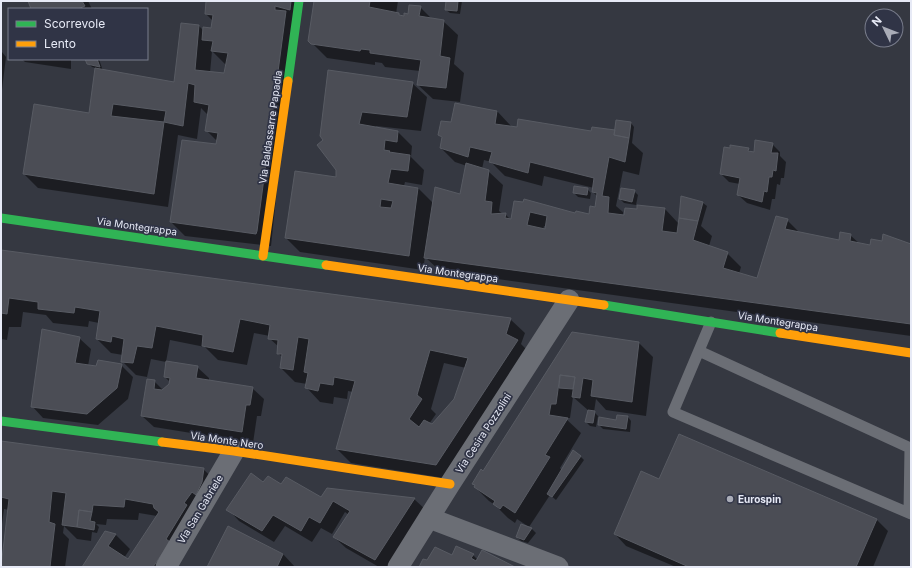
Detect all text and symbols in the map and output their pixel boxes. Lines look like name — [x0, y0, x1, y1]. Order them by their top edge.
legend — [8, 8, 148, 60]
north arrow — [864, 8, 904, 48]
text: N — [869, 13, 885, 29]
text: Scorrevole — [44, 16, 105, 31]
text: Lento — [44, 36, 76, 51]
street label: Via Baldassarre Papadia — [256, 70, 284, 184]
street label: Via Montegrappa — [96, 214, 178, 238]
street label: Via Montegrappa — [417, 261, 499, 285]
street label: Via Montegrappa — [737, 309, 819, 333]
street label: Via Cesira Pozzolini — [453, 391, 513, 475]
street label: Via Monte Nero — [190, 429, 264, 451]
street label: Via San Gabriele — [175, 472, 225, 546]
place label: Eurospin — [738, 493, 781, 505]
marker: Eurospin — [725, 494, 735, 504]

